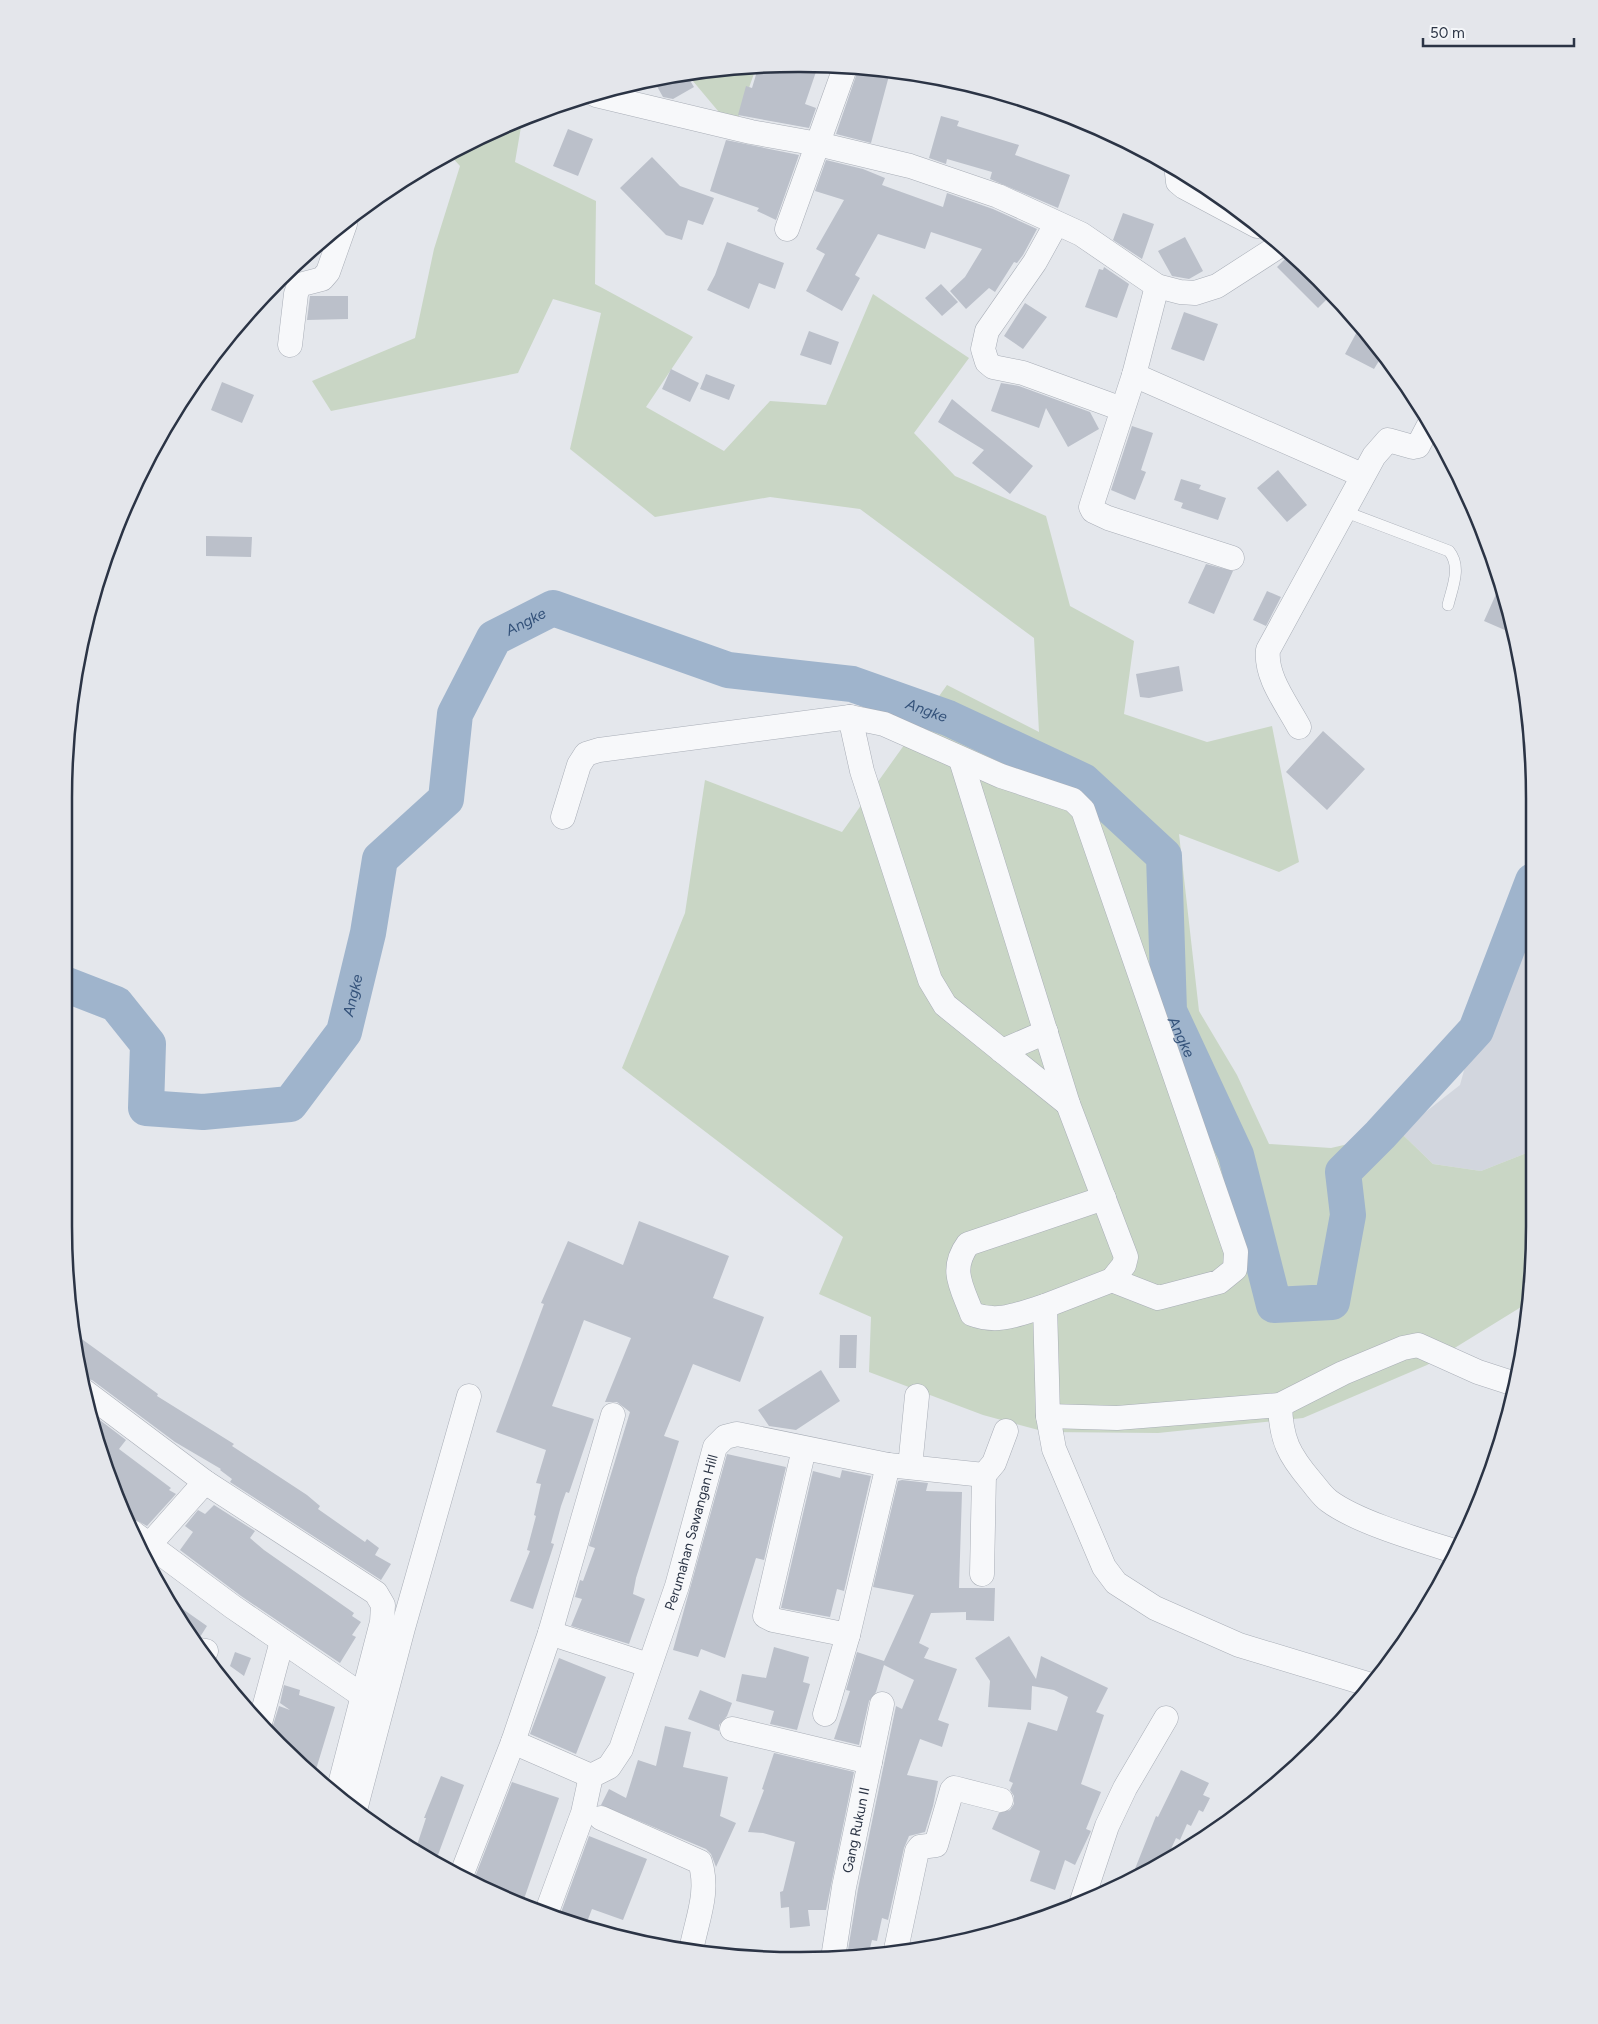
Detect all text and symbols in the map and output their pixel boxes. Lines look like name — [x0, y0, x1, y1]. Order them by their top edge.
scale bar — [1423, 15, 1574, 47]
text: 50 m — [1430, 24, 1465, 42]
water label: Angke — [502, 604, 549, 640]
water label: Angke — [902, 694, 950, 726]
water label: Angke — [339, 972, 367, 1019]
water label: Angke — [1164, 1013, 1198, 1060]
street label: Perumahan Sawangan Hill — [661, 1452, 722, 1613]
street label: Gang Rukun II — [839, 1786, 874, 1875]

